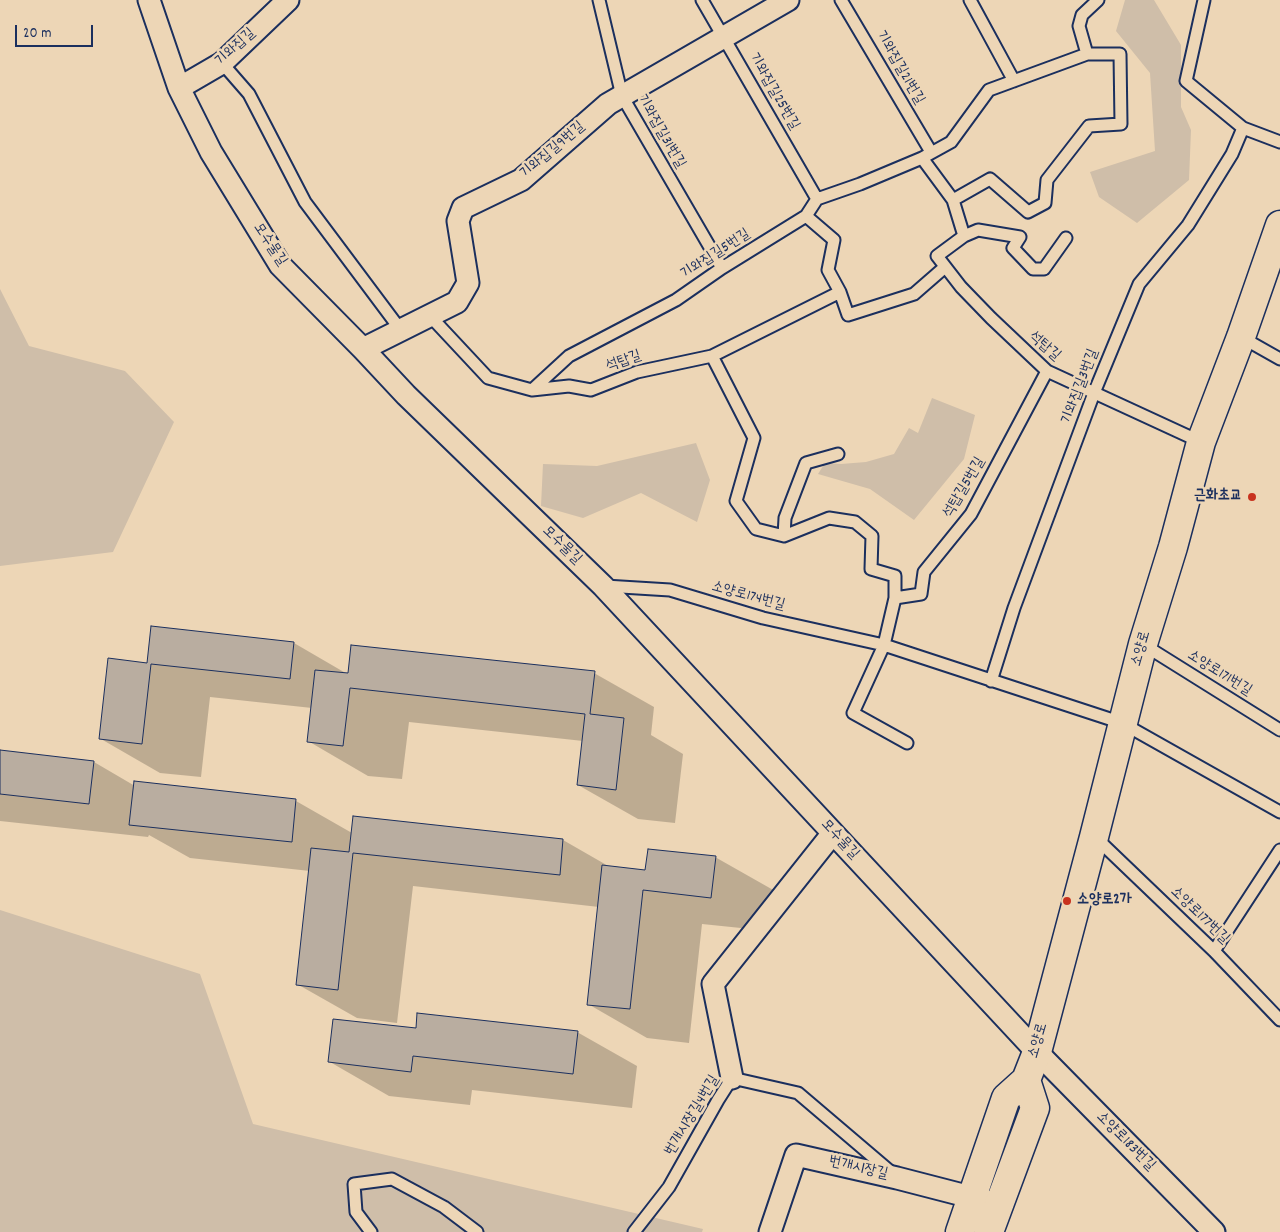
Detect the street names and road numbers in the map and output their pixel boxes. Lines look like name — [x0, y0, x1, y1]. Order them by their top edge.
street label: 기와집길 — [212, 25, 260, 71]
street label: 기와집길21번길 — [871, 28, 927, 108]
street label: 기와집길25번길 — [744, 50, 802, 134]
street label: 기와집길31번길 — [632, 92, 688, 172]
street label: 기와집길9번길 — [517, 119, 589, 183]
street label: 모수물길 — [248, 220, 290, 270]
street label: 기와집길5번길 — [678, 226, 754, 284]
street label: 석탑길 — [1024, 328, 1064, 366]
street label: 기와집길3번길 — [1058, 347, 1104, 427]
street label: 석탑길 — [604, 348, 644, 376]
street label: 석탑길5번길 — [940, 455, 990, 521]
street label: 모수물길 — [537, 523, 585, 569]
street label: 소양로174번길 — [709, 579, 787, 615]
street label: 소양로 — [1128, 629, 1156, 669]
street label: 소양로171번길 — [1183, 647, 1255, 701]
street label: 모수물길 — [816, 816, 862, 864]
street label: 소양로177번길 — [1166, 883, 1232, 949]
street label: 소양로 — [1025, 1021, 1053, 1061]
street label: 번개시장길4번길 — [662, 1072, 724, 1160]
street label: 소양로183번길 — [1092, 1109, 1158, 1175]
street label: 번개시장길 — [827, 1153, 889, 1185]

